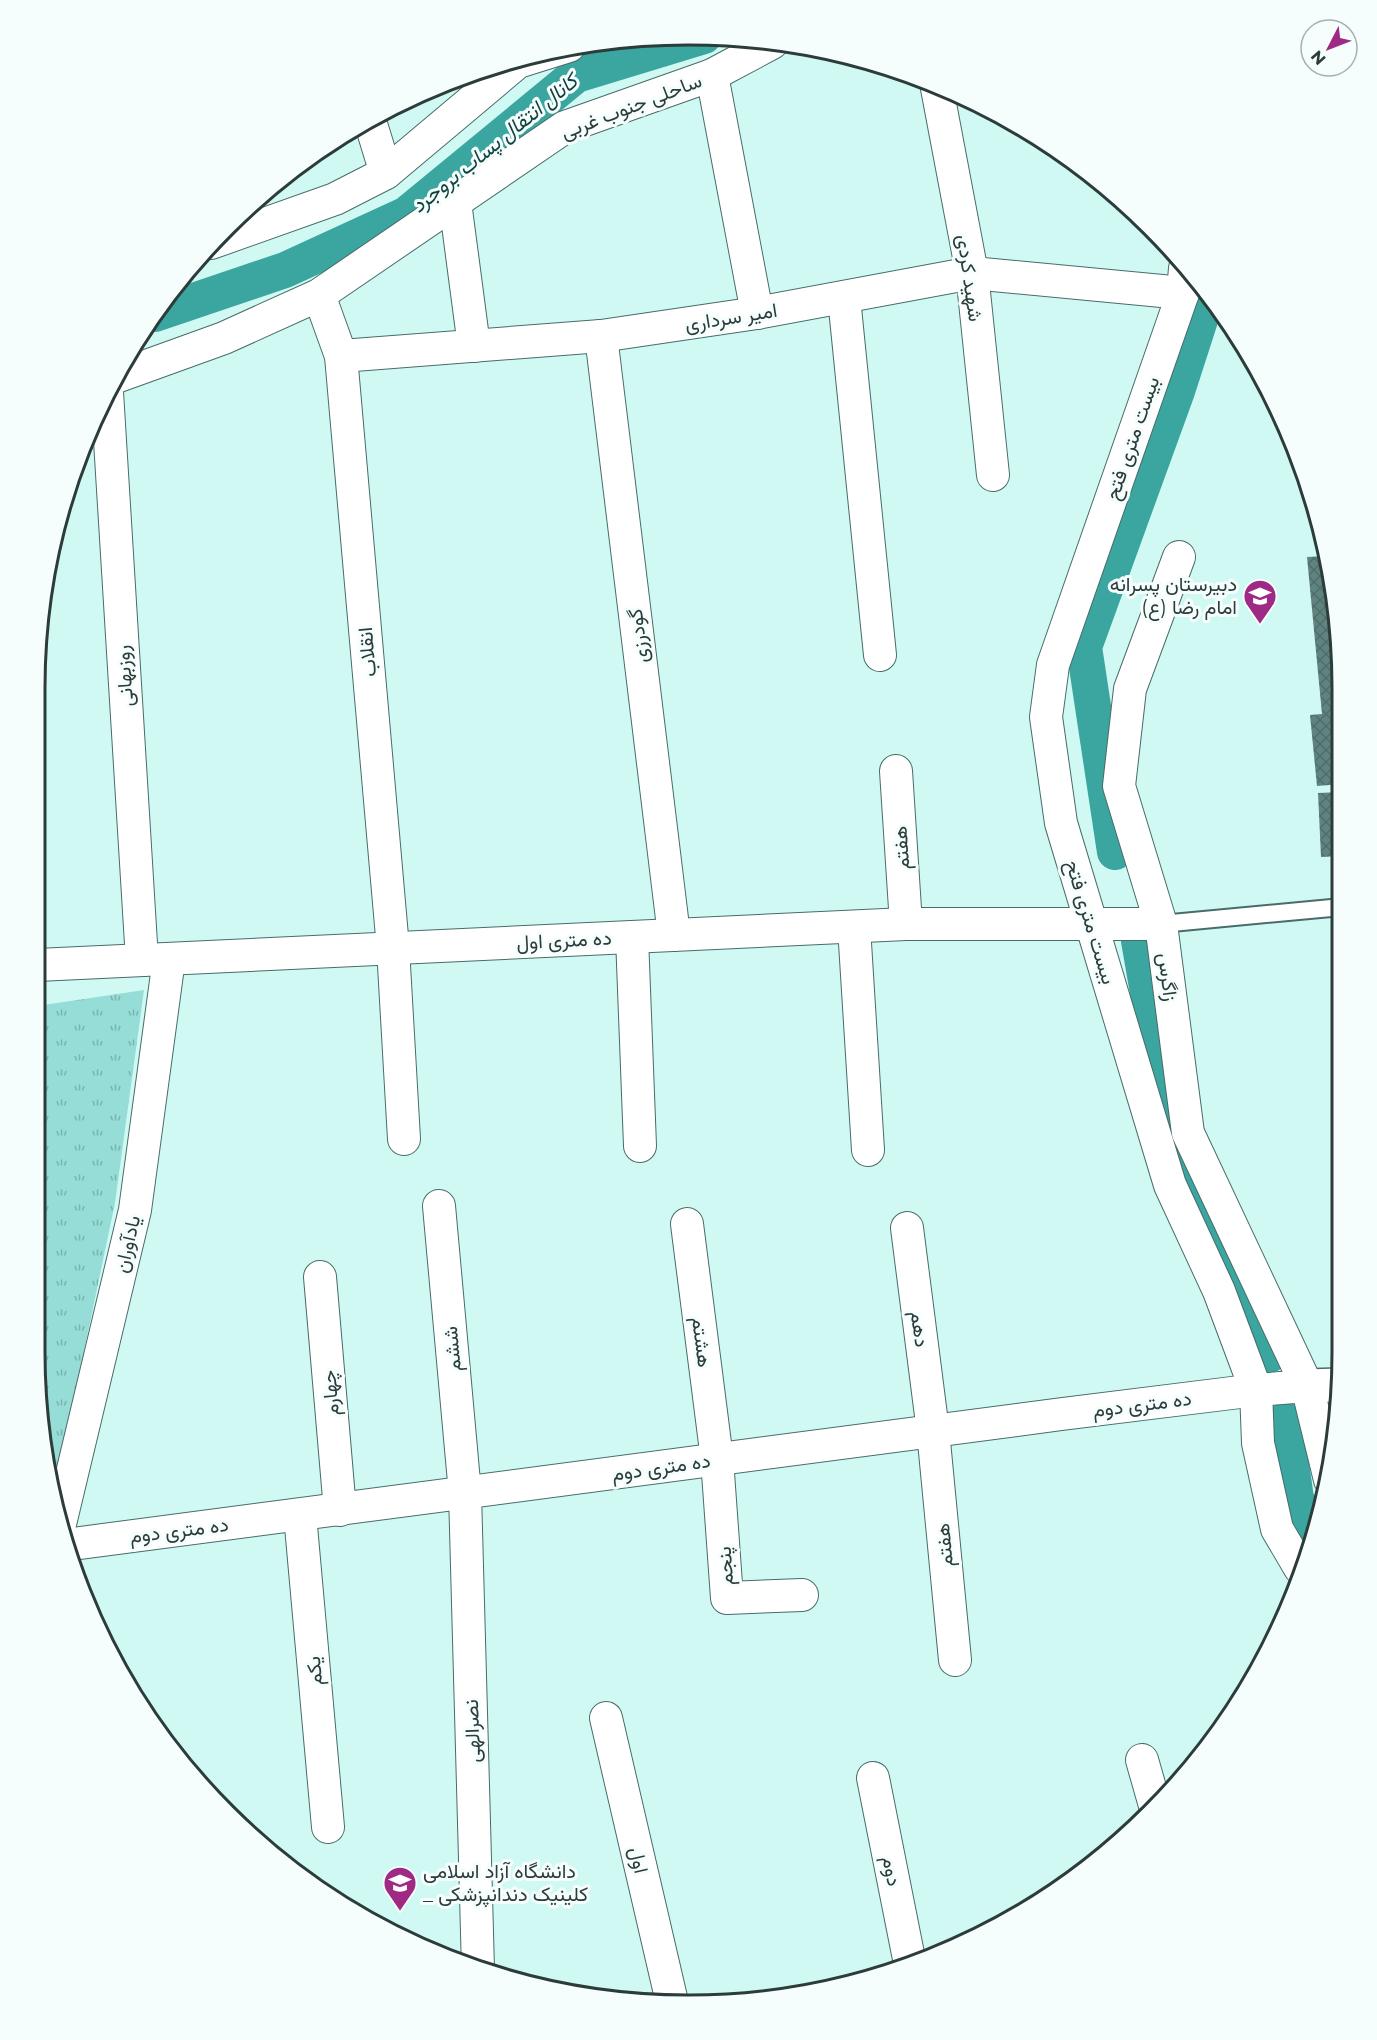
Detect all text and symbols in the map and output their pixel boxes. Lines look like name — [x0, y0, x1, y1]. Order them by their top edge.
north arrow — [1299, 18, 1359, 78]
text: N — [1307, 47, 1330, 69]
water label: کانال انتقال پساب بروجرد — [406, 66, 586, 219]
street label: ساحلی جنوب غربی — [557, 68, 705, 145]
street label: شهید کردی — [951, 233, 988, 323]
street label: امیر سرداری — [683, 298, 779, 337]
street label: بیست متری فتح — [1100, 373, 1166, 503]
place label: دبیرستان پسرانه امام رضا (ع) — [1110, 572, 1237, 621]
school or university icon: دبیرستان پسرانه امام رضا (ع) — [1242, 578, 1278, 625]
street label: گودرزی — [623, 607, 654, 665]
street label: انقلاب — [353, 626, 381, 678]
street label: روزبهانی — [110, 644, 139, 708]
street label: هفتم — [888, 825, 915, 871]
street label: بیست متری فتح — [1059, 857, 1121, 988]
street label: ده متری اول — [516, 926, 612, 955]
street label: زاگرس — [1152, 951, 1183, 1003]
street label: یادآوران — [109, 1213, 146, 1275]
street label: دهم — [905, 1309, 934, 1349]
street label: هشتم — [686, 1315, 717, 1369]
street label: ششم — [438, 1325, 467, 1373]
street label: چهارم — [316, 1369, 346, 1417]
street label: ده متری دوم — [1091, 1386, 1193, 1423]
street label: ده متری دوم — [610, 1448, 712, 1487]
street label: ده متری دوم — [128, 1512, 230, 1549]
street label: هفتم — [930, 1522, 959, 1568]
street label: پنجم — [712, 1545, 740, 1586]
street label: یکم — [301, 1655, 328, 1687]
street label: نصرالهی — [459, 1699, 486, 1763]
street label: اول — [623, 1844, 654, 1876]
street label: دوم — [876, 1854, 907, 1888]
place label: دانشگاه آزاد اسلامی _ کلینیک دندانپزشکی — [423, 1859, 588, 1908]
school or university icon: دانشگاه آزاد اسلامی _ کلینیک دندانپزشکی — [382, 1865, 418, 1912]

